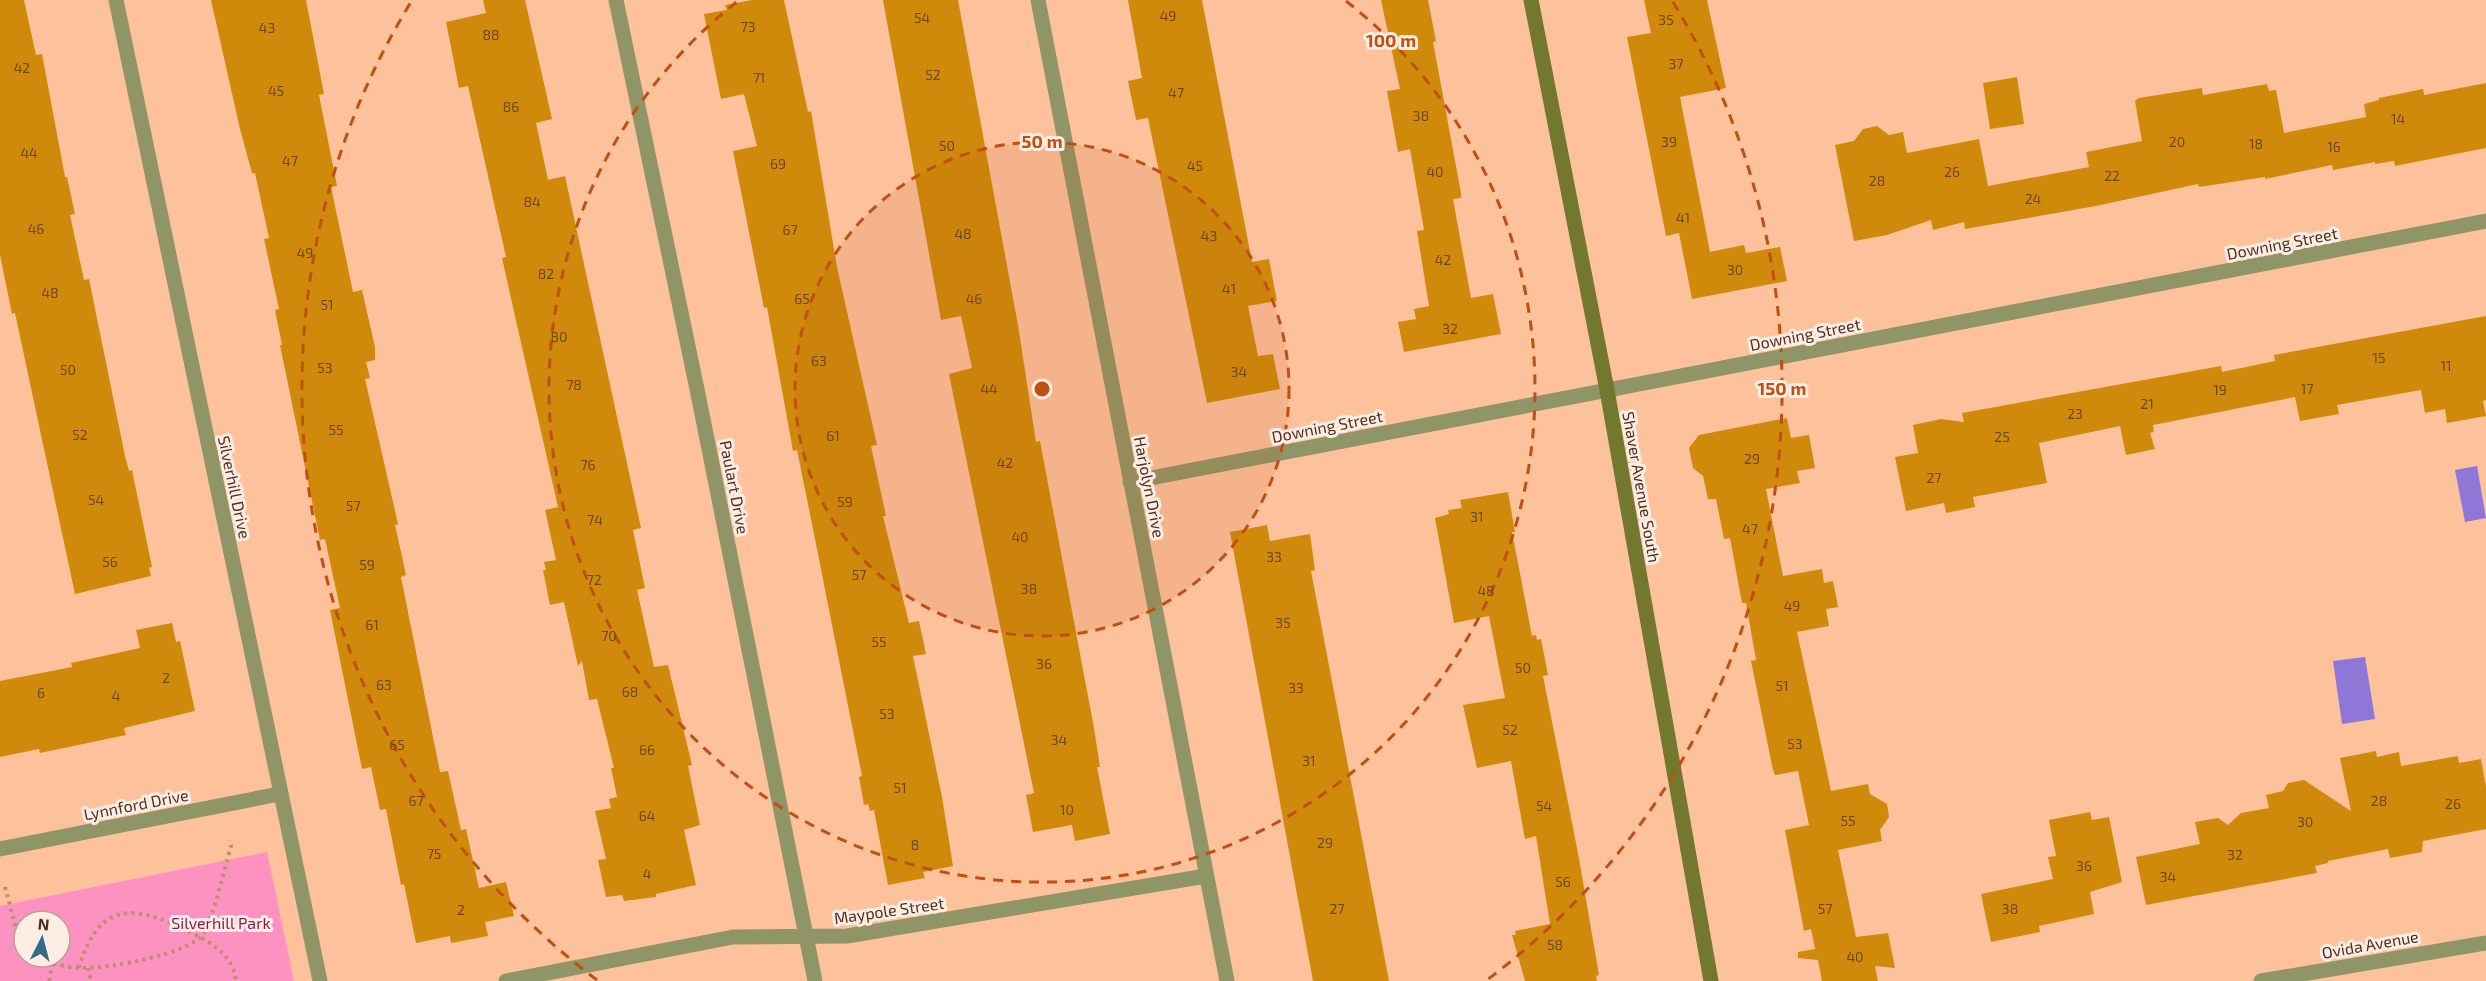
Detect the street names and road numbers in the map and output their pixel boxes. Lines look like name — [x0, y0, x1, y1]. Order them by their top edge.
street label: Downing Street — [2225, 223, 2339, 263]
street label: Downing Street — [1748, 314, 1862, 354]
street label: Downing Street — [1270, 406, 1384, 446]
street label: Shaver Avenue South — [1619, 410, 1665, 564]
street label: Silverhill Drive — [215, 434, 255, 540]
street label: Harjolyn Drive — [1130, 435, 1169, 539]
street label: Paulart Drive — [717, 439, 753, 535]
street label: Lynnford Drive — [82, 785, 190, 823]
street label: Maypole Street — [833, 893, 945, 927]
street label: Ovida Avenue — [2320, 926, 2420, 962]

